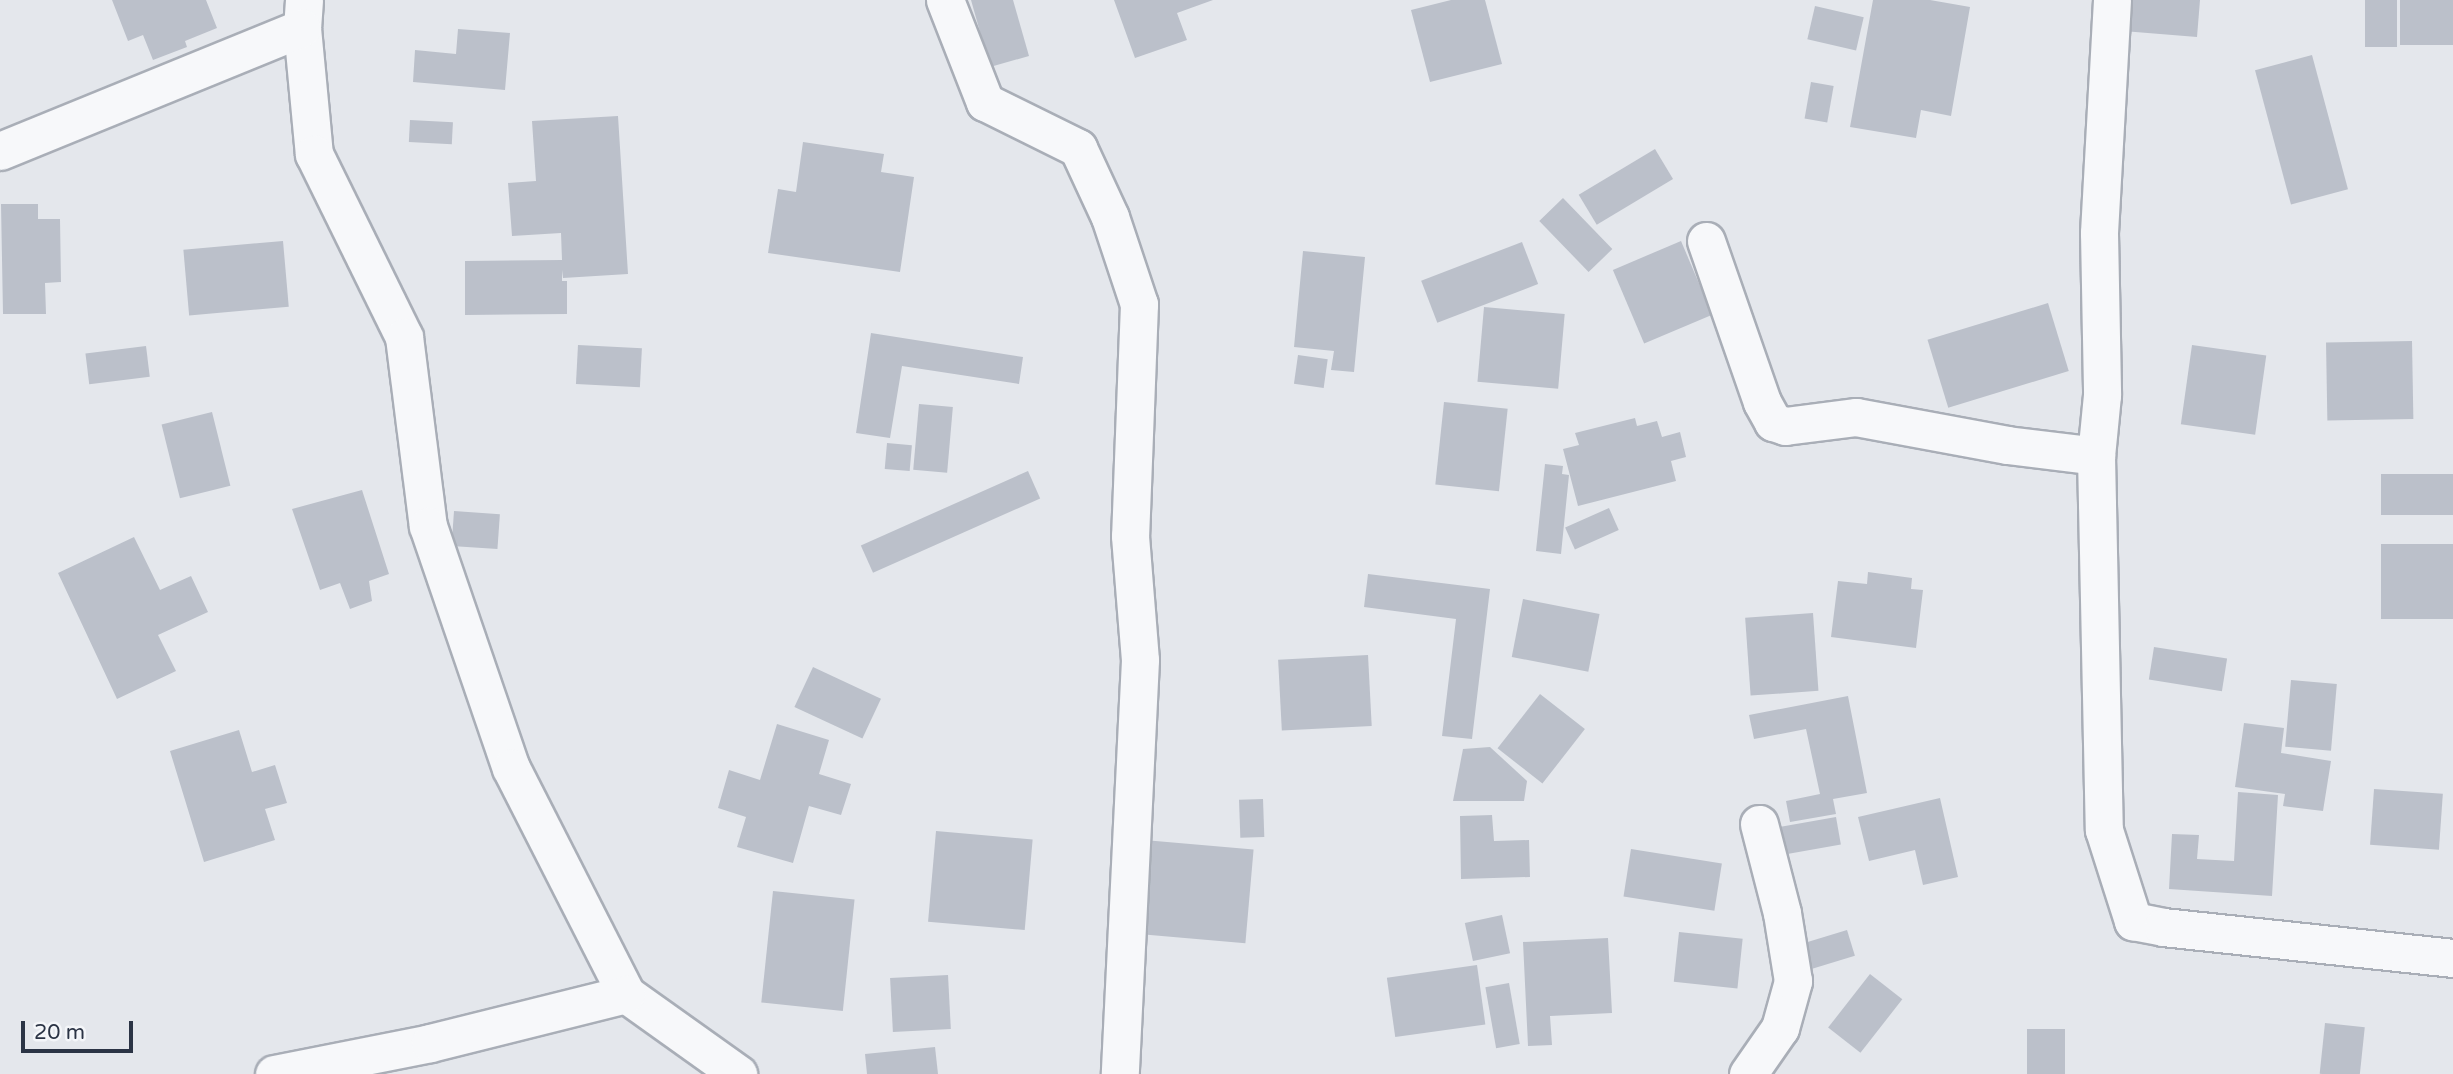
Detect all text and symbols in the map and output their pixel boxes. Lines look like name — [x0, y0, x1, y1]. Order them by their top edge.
scale bar — [24, 1007, 136, 1052]
text: 20 m — [34, 1020, 85, 1045]

